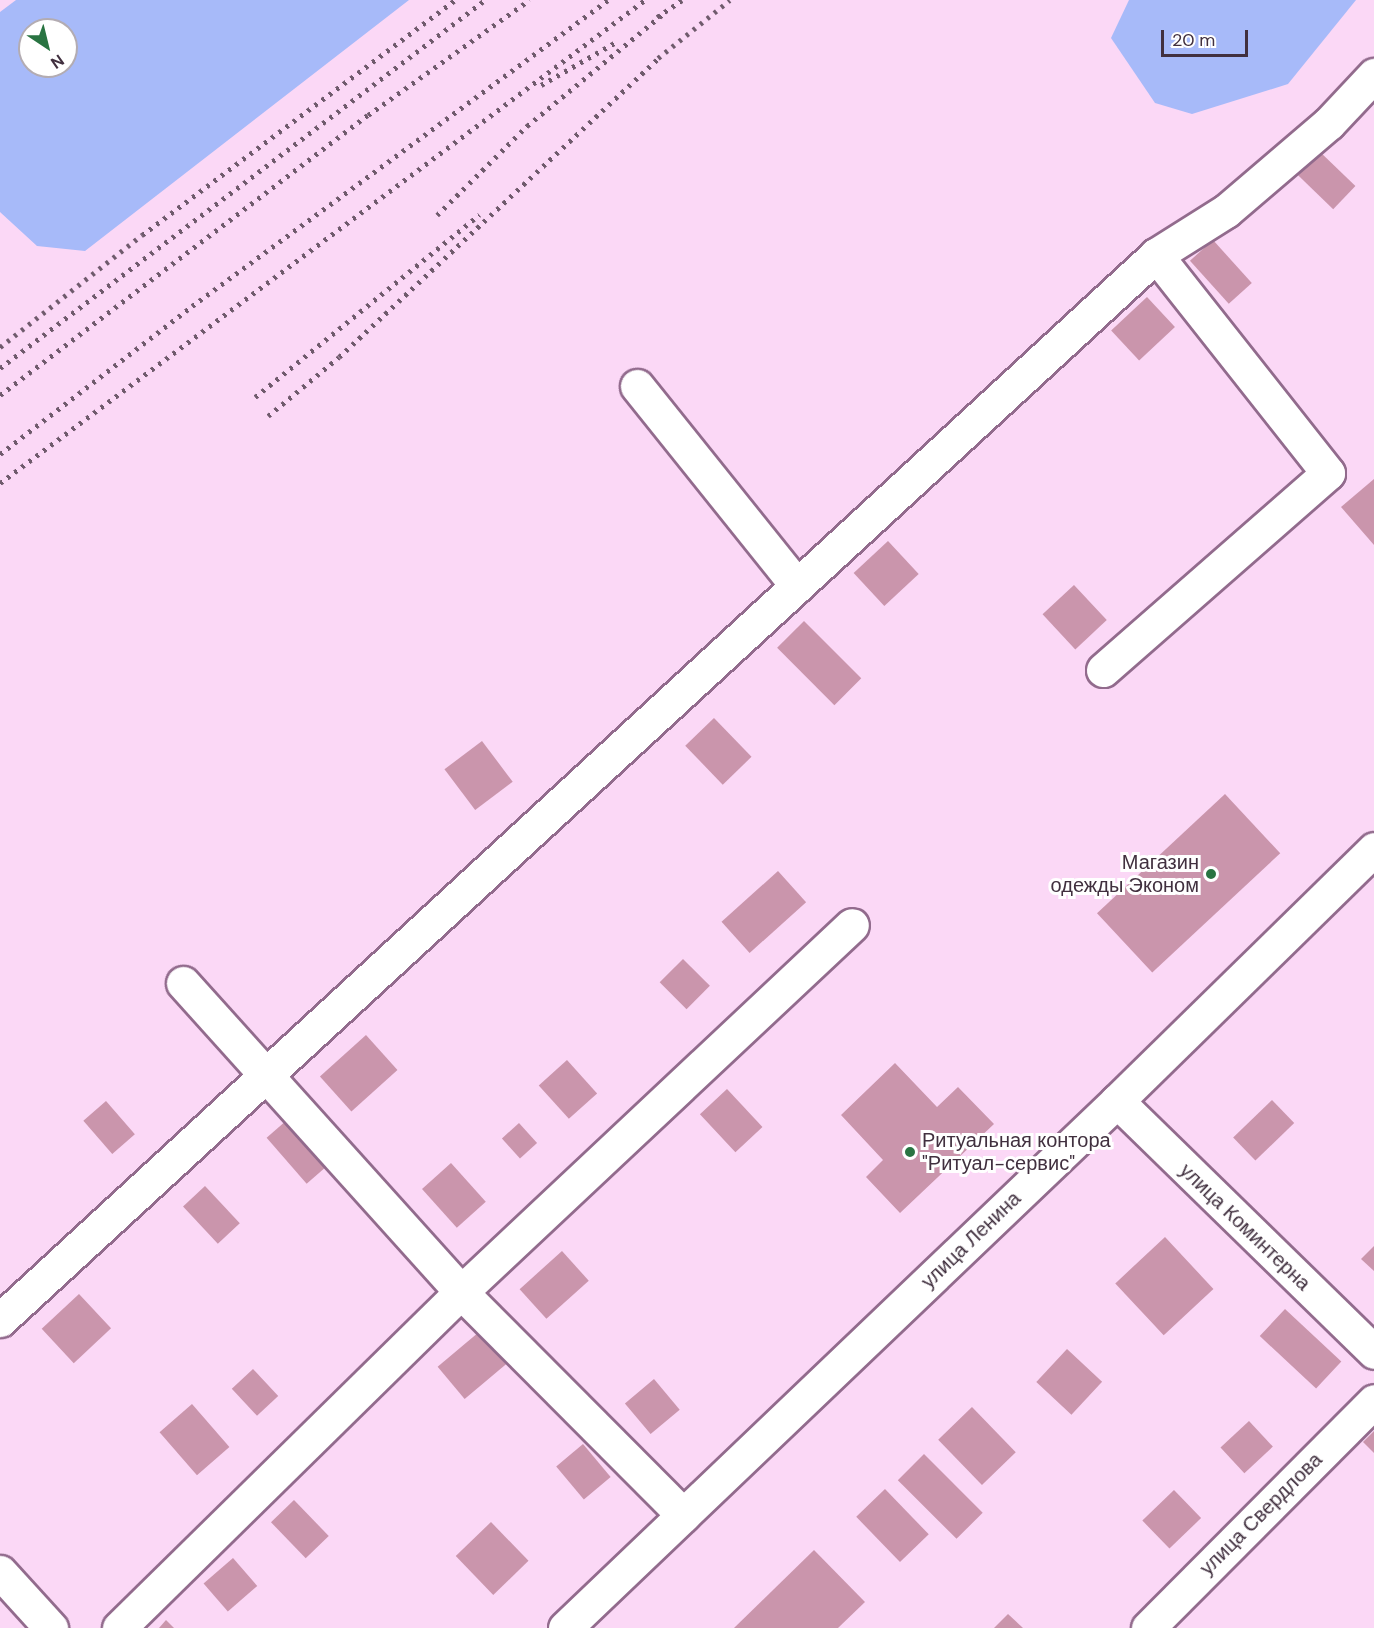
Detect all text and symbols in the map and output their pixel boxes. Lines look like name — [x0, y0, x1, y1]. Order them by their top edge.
north arrow — [18, 18, 78, 78]
scale bar — [1164, 18, 1251, 56]
text: 20 m — [1172, 28, 1215, 52]
text: N — [47, 50, 68, 73]
place label: Магазин одежды Эконом — [1051, 850, 1199, 897]
marker: Магазин одежды Эконом — [1204, 867, 1218, 881]
place label: Ритуальная контора "Ритуал-сервис" — [922, 1128, 1111, 1175]
marker: Ритуальная контора "Ритуал-сервис" — [903, 1145, 917, 1159]
street label: улица Коминтерна — [1175, 1158, 1315, 1296]
street label: улица Ленина — [916, 1187, 1026, 1293]
street label: улица Свердлова — [1195, 1448, 1327, 1580]

